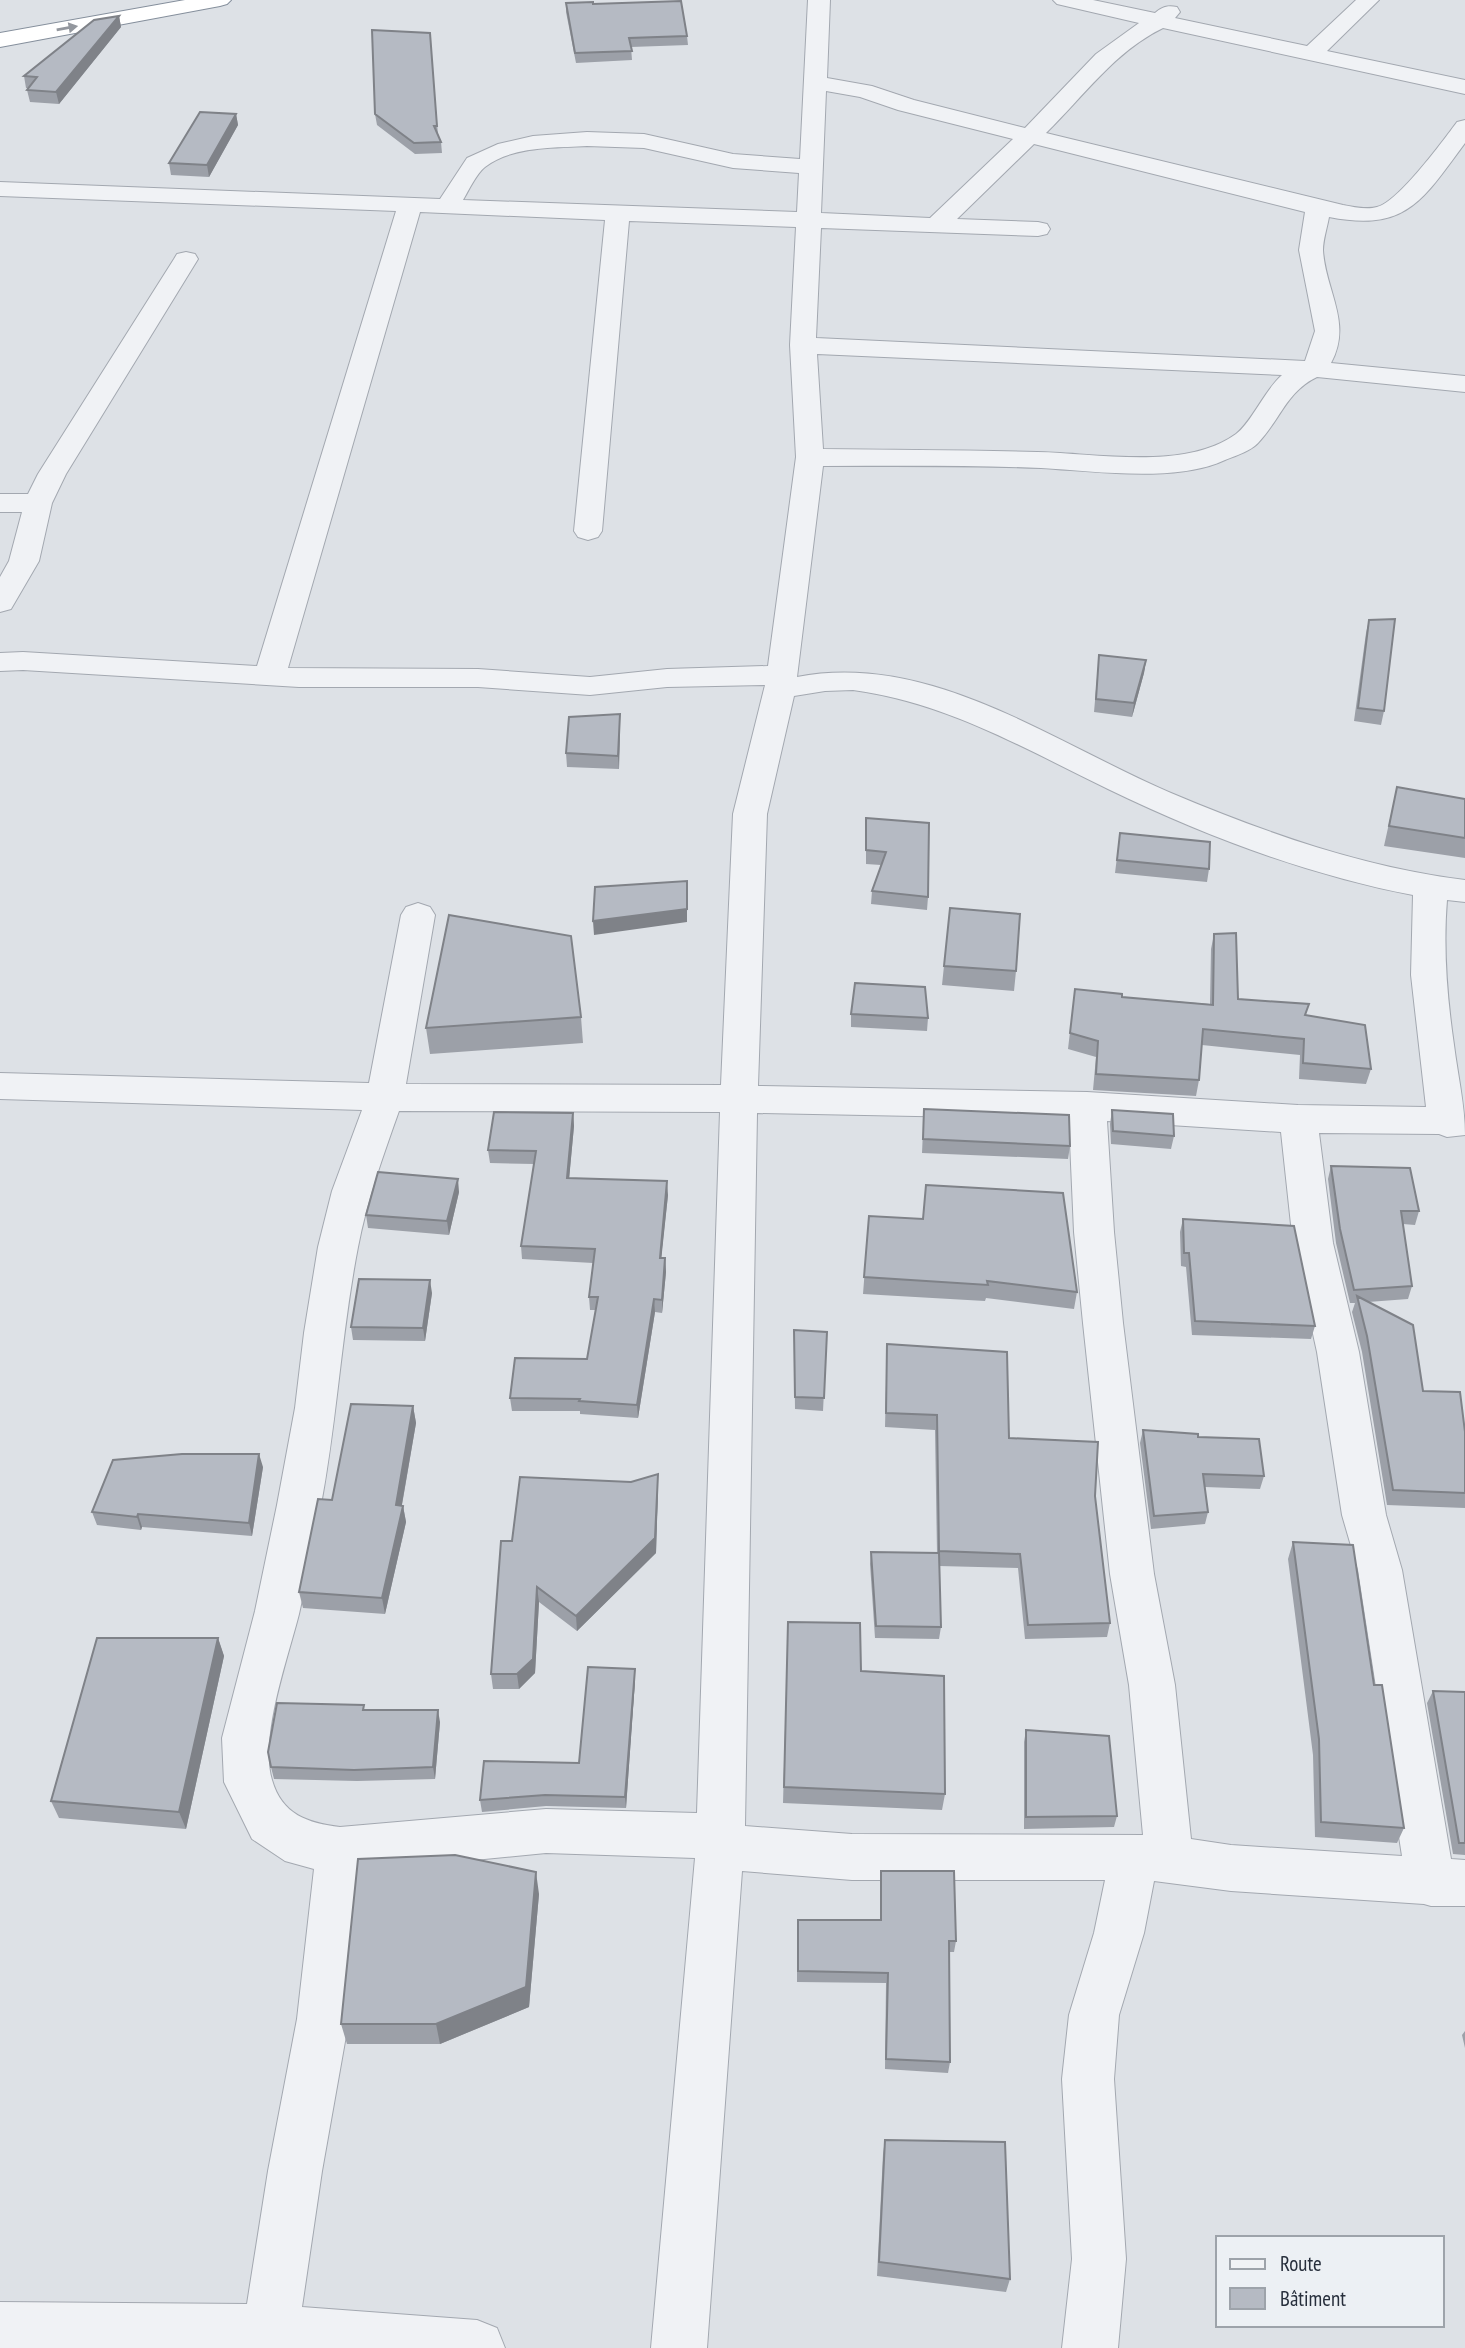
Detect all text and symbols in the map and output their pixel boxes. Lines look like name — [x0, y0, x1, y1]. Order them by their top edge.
one-way arrow — [56, 22, 78, 33]
legend — [1216, 2236, 1444, 2327]
text: Route — [1280, 2250, 1322, 2277]
text: Bâtiment — [1280, 2285, 1346, 2312]

